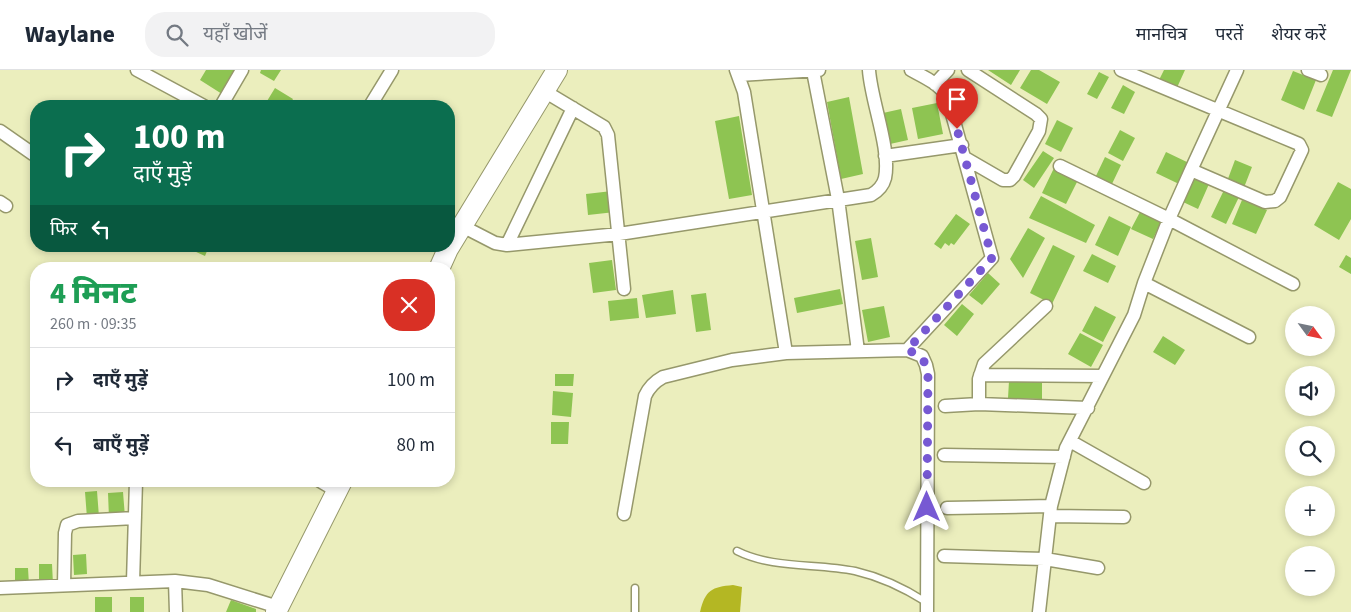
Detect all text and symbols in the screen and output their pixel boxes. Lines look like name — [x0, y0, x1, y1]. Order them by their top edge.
search box — [145, 12, 495, 57]
text: Waylane — [25, 17, 115, 52]
icon: search — [163, 21, 191, 49]
text: यहाँ खोजें — [203, 21, 267, 48]
text: मानचित्र — [1136, 22, 1187, 47]
text: परतें — [1215, 22, 1243, 47]
text: शेयर करें — [1271, 22, 1326, 47]
pin — [936, 78, 978, 129]
icon: arrive — [943, 85, 971, 113]
text: 100 m — [133, 112, 225, 162]
icon: right — [50, 120, 115, 185]
text: दाएँ मुड़ें — [133, 158, 192, 190]
icon: left — [87, 215, 115, 243]
text: फिर — [50, 216, 77, 243]
text: 4 मिनट — [50, 272, 137, 315]
button: close — [383, 279, 435, 331]
north arrow — [1285, 306, 1335, 356]
map controls — [1285, 306, 1335, 596]
text: 260 m · 09:35 — [50, 313, 137, 335]
icon: right — [50, 366, 78, 394]
button: sound — [1285, 366, 1335, 416]
text: दाएँ मुड़ें — [93, 367, 148, 394]
text: 100 m — [387, 367, 435, 394]
button: search — [1285, 426, 1335, 476]
icon: left — [50, 431, 78, 459]
text: बाएँ मुड़ें — [93, 432, 149, 459]
text: 80 m — [397, 432, 435, 459]
position arrow — [900, 480, 952, 532]
button: + — [1285, 486, 1335, 536]
button: − — [1285, 546, 1335, 596]

